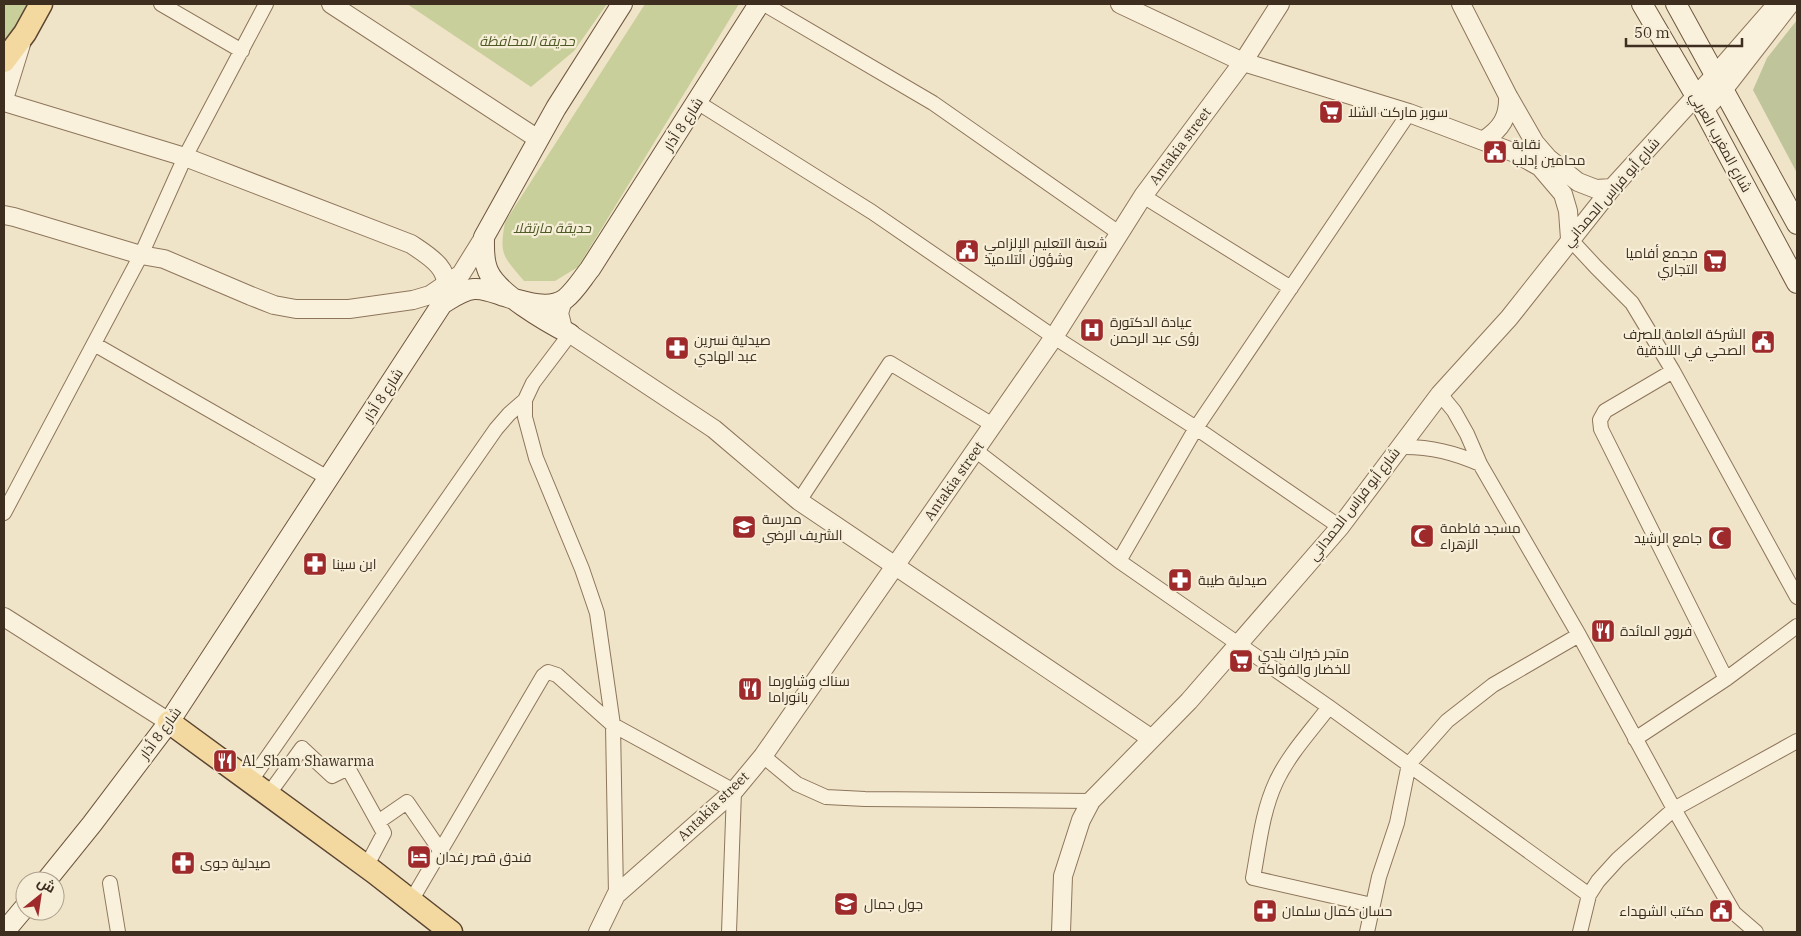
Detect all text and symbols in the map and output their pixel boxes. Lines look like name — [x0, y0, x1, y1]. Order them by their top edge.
scale bar — [1626, 15, 1742, 47]
text: 50 m — [1634, 23, 1670, 42]
park label: حديقة المحافظة — [479, 32, 576, 50]
street label: شارع المغرب العربي — [1683, 89, 1756, 197]
street label: شارع 8 أذار — [659, 94, 707, 155]
supermarket icon: سوبر ماركت الشلا — [1318, 99, 1344, 125]
place label: سوبر ماركت الشلا — [1348, 103, 1448, 121]
street label: Antakia street — [1145, 104, 1215, 188]
street label: شارع أبو فراس الحمداني — [1559, 134, 1666, 252]
place label: نقابة محامين إدلب — [1512, 135, 1586, 169]
public building icon: نقابة محامين إدلب — [1482, 139, 1508, 165]
park label: حديقة مارتقلا — [513, 219, 592, 237]
place label: شعبة التعليم الإلزامي وشؤون التلاميذ — [984, 234, 1107, 268]
public building icon: شعبة التعليم الإلزامي وشؤون التلاميذ — [954, 238, 980, 264]
place label: مجمع أفاميا التجاري — [1625, 244, 1698, 281]
supermarket icon: مجمع أفاميا التجاري — [1702, 248, 1728, 274]
place label: عيادة الدكتورة رؤى عبد الرحمن — [1110, 313, 1199, 347]
hospital icon: عيادة الدكتورة رؤى عبد الرحمن — [1079, 317, 1105, 343]
place label: الشركة العامة للصرف الصحي في اللاذقية — [1623, 325, 1746, 362]
public building icon: الشركة العامة للصرف الصحي في اللاذقية — [1750, 329, 1776, 355]
place label: صيدلية نسرين عبد الهادي — [694, 331, 771, 368]
pharmacy icon: صيدلية نسرين عبد الهادي — [664, 335, 690, 361]
street label: شارع 8 أذار — [359, 365, 407, 426]
street label: Antakia street — [920, 438, 988, 524]
street label: شارع أبو فراس الحمداني — [1304, 444, 1406, 566]
place label: مدرسة الشريف الرضي — [762, 510, 843, 546]
school or university icon: مدرسة الشريف الرضي — [731, 514, 757, 540]
place label: مسجد فاطمة الزهراء — [1440, 519, 1521, 553]
mosque icon: مسجد فاطمة الزهراء — [1409, 523, 1435, 549]
mosque icon: جامع الرشيد — [1707, 525, 1733, 551]
place label: جامع الرشيد — [1634, 529, 1702, 547]
pharmacy icon: ابن سينا — [302, 551, 328, 577]
place label: ابن سينا — [332, 555, 376, 573]
pharmacy icon: صيدلية طيبة — [1167, 567, 1193, 593]
place label: صيدلية طيبة — [1198, 571, 1267, 589]
restaurant icon: فروج المائدة — [1590, 618, 1616, 644]
place label: فروج المائدة — [1620, 622, 1692, 640]
place label: متجر خيرات بلدي للخضار والفواكه — [1258, 644, 1350, 678]
supermarket icon: متجر خيرات بلدي للخضار والفواكه — [1228, 648, 1254, 674]
place label: سناك وشاورما بانوراما — [768, 672, 850, 706]
restaurant icon: سناك وشاورما بانوراما — [737, 676, 763, 702]
street label: شارع 8 أذار — [134, 703, 185, 763]
restaurant icon: Al_Sham Shawarma — [212, 748, 238, 774]
place label: Al_Sham Shawarma — [242, 752, 375, 770]
street label: Antakia street — [673, 767, 753, 845]
hotel icon: فندق قصر رغدان — [406, 844, 432, 870]
place label: فندق قصر رغدان — [436, 848, 531, 866]
pharmacy icon: صيدلية جوى — [170, 850, 196, 876]
place label: صيدلية جوى — [200, 854, 271, 872]
north arrow — [15, 871, 65, 921]
text: ش — [34, 872, 59, 897]
school or university icon: جول جمال — [833, 891, 859, 917]
place label: جول جمال — [864, 895, 923, 913]
pharmacy icon: حسان كمال سلمان — [1252, 898, 1278, 924]
public building icon: مكتب الشهداء — [1708, 898, 1734, 924]
place label: حسان كمال سلمان — [1282, 902, 1392, 920]
place label: مكتب الشهداء — [1619, 902, 1704, 920]

